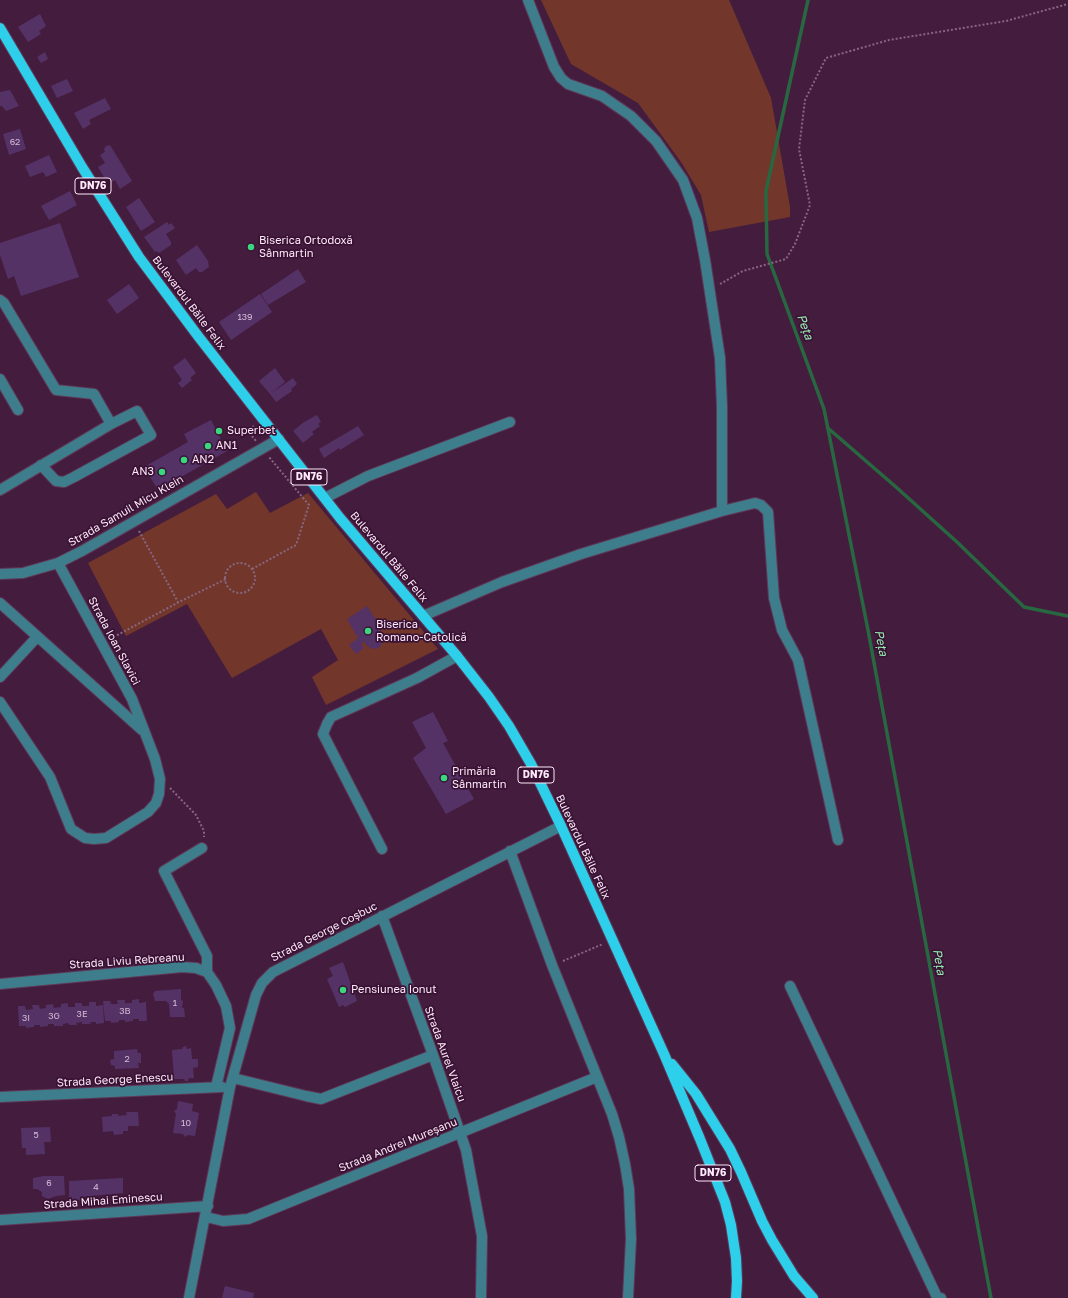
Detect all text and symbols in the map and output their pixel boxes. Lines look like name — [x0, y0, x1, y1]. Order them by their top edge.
house number: 62 — [10, 137, 20, 147]
road number: DN76 — [75, 178, 111, 194]
place label: Biserica Ortodoxă Sânmartin — [259, 234, 353, 260]
marker: Biserica Ortodoxă Sânmartin — [246, 242, 256, 252]
street label: Bulevardul Băile Felix — [149, 254, 229, 352]
house number: 139 — [237, 312, 253, 322]
water label: Peța — [794, 312, 816, 342]
place label: Superbet — [227, 424, 276, 438]
marker: Superbet — [214, 426, 224, 436]
place label: AN1 — [216, 439, 237, 453]
marker: AN1 — [203, 441, 213, 451]
place label: AN2 — [192, 453, 214, 467]
marker: AN2 — [179, 455, 189, 465]
place label: AN3 — [132, 465, 154, 479]
marker: AN3 — [157, 467, 167, 477]
road number: DN76 — [291, 469, 327, 485]
street label: Strada Samuil Micu Klein — [66, 473, 186, 549]
street label: Bulevardul Băile Felix — [347, 509, 431, 605]
street label: Strada Ioan Slavici — [85, 595, 143, 687]
place label: Biserica Romano-Catolică — [376, 618, 467, 644]
marker: Biserica Romano-Catolică — [363, 626, 373, 636]
water label: Peța — [871, 629, 891, 657]
place label: Primăria Sânmartin — [452, 765, 507, 791]
road number: DN76 — [518, 767, 554, 783]
marker: Primăria Sânmartin — [439, 773, 449, 783]
street label: Bulevardul Băile Felix — [553, 793, 613, 901]
street label: Strada George Coșbuc — [269, 899, 379, 965]
water label: Peța — [930, 948, 948, 976]
street label: Strada Liviu Rebreanu — [69, 950, 185, 972]
place label: Pensiunea Ionut — [351, 983, 437, 997]
marker: Pensiunea Ionut — [338, 985, 348, 995]
house number: 1 — [173, 998, 177, 1008]
street label: Strada Aurel Vlaicu — [422, 1004, 468, 1104]
house number: 3B — [119, 1006, 131, 1016]
house number: 3E — [77, 1009, 87, 1019]
house number: 3G — [48, 1011, 60, 1021]
house number: 3I — [22, 1013, 30, 1023]
house number: 2 — [124, 1054, 130, 1064]
street label: Strada George Enescu — [56, 1070, 174, 1090]
street label: Strada Andrei Mureșanu — [337, 1115, 459, 1175]
house number: 10 — [181, 1118, 191, 1128]
house number: 5 — [33, 1130, 39, 1140]
road number: DN76 — [695, 1165, 731, 1181]
house number: 6 — [46, 1178, 52, 1188]
house number: 4 — [93, 1182, 99, 1192]
street label: Strada Mihai Eminescu — [43, 1190, 163, 1212]

